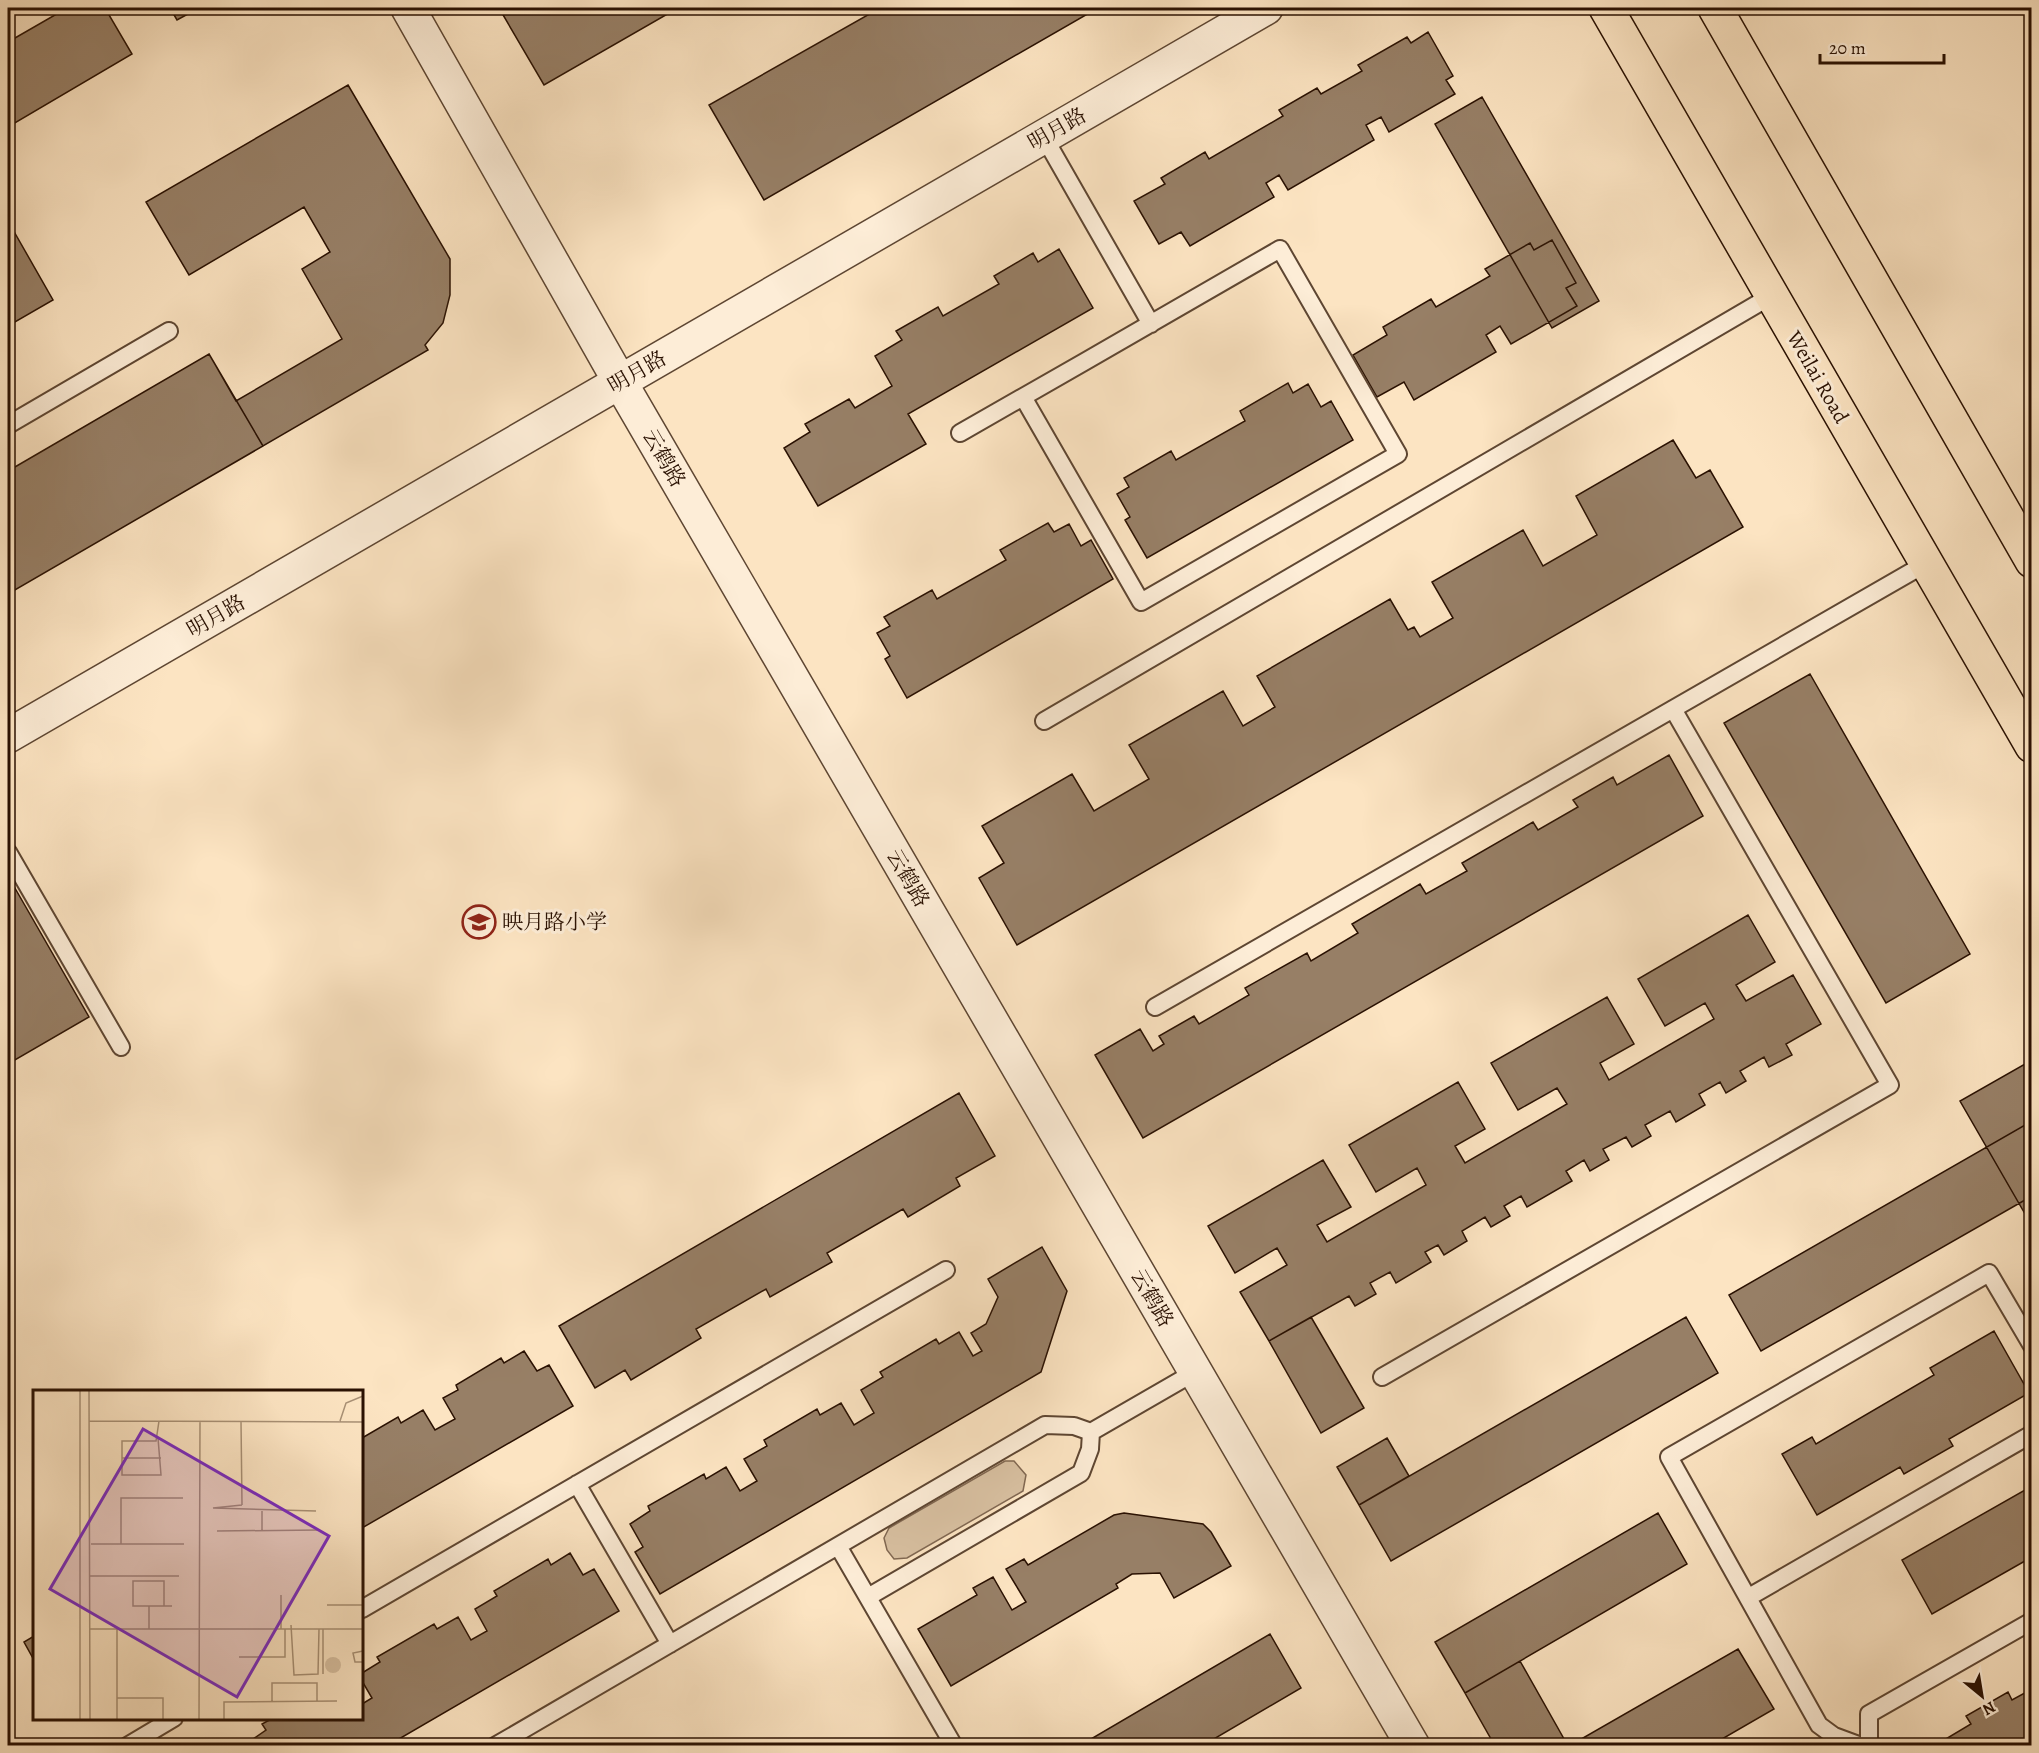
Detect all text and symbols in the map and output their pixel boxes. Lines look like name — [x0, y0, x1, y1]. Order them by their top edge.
scale bar — [1820, 27, 1944, 65]
text: 20 m — [1829, 36, 1866, 60]
street label: 明月路 — [1023, 101, 1091, 157]
street label: Weilai Road — [1780, 325, 1856, 429]
street label: 明月路 — [603, 344, 671, 400]
street label: 云鹤路 — [636, 424, 692, 492]
street label: 明月路 — [182, 588, 250, 644]
street label: 云鹤路 — [880, 844, 936, 912]
school or university icon: 映月路小学 — [461, 904, 497, 940]
place label: 映月路小学 — [502, 908, 607, 936]
street label: 云鹤路 — [1124, 1264, 1180, 1332]
inset map — [33, 1390, 363, 1720]
north arrow — [1952, 1666, 2012, 1726]
text: N — [1978, 1696, 2000, 1721]

